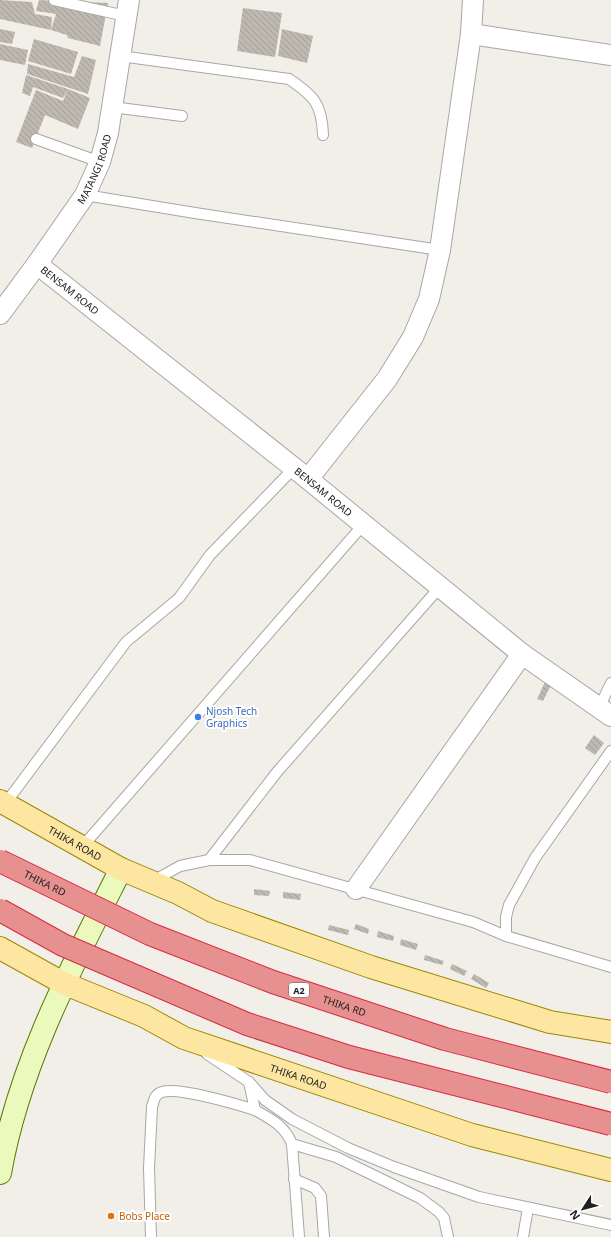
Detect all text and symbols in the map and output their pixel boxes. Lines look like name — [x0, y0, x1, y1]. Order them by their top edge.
street label: MATANGI ROAD — [74, 132, 114, 207]
street label: BENSAM ROAD — [38, 263, 102, 318]
street label: BENSAM ROAD — [292, 464, 355, 520]
place label: Njosh Tech Graphics — [206, 704, 257, 730]
marker: Njosh Tech Graphics — [193, 712, 203, 722]
street label: THIKA ROAD — [46, 823, 104, 864]
street label: THIKA RD — [22, 867, 68, 899]
road number: A2 — [289, 983, 309, 997]
street label: THIKA RD — [321, 992, 368, 1019]
street label: THIKA ROAD — [268, 1060, 329, 1093]
north arrow — [563, 1189, 603, 1229]
text: N — [566, 1207, 583, 1223]
place label: Bobs Place — [119, 1209, 170, 1223]
marker: Bobs Place — [106, 1211, 116, 1221]

